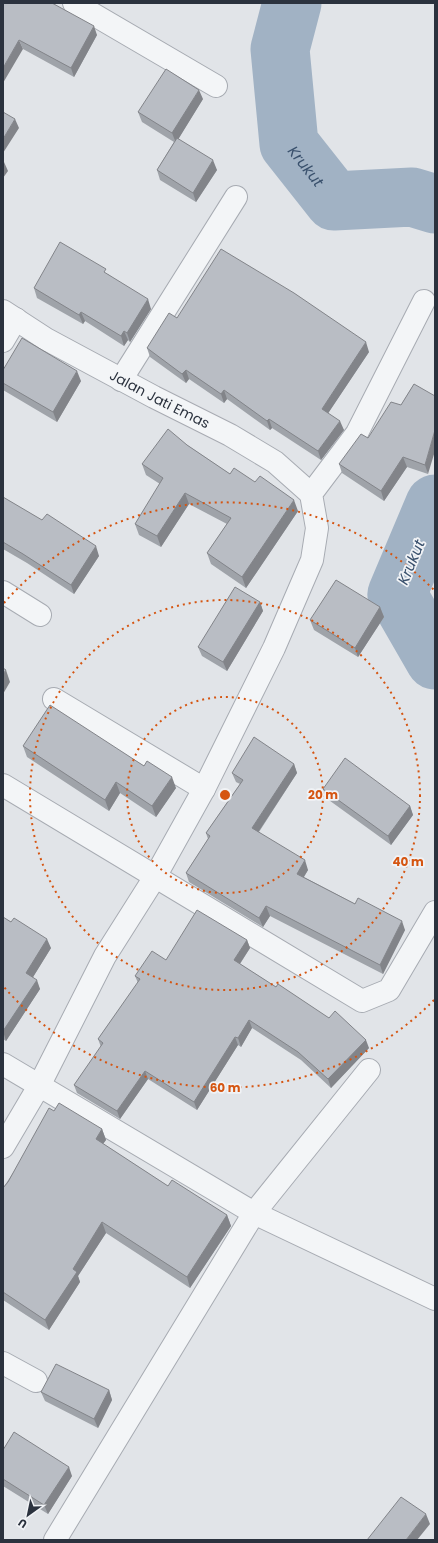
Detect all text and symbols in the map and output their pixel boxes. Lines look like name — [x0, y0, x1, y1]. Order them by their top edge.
water label: Krukut — [284, 141, 330, 191]
street label: Jalan Jati Emas — [106, 365, 213, 433]
water label: Krukut — [392, 536, 430, 588]
text: 20 m — [308, 786, 338, 803]
centre of rings — [218, 788, 232, 802]
text: 40 m — [392, 853, 424, 870]
text: 60 m — [210, 1079, 241, 1096]
north arrow — [8, 1495, 48, 1535]
text: U — [15, 1514, 30, 1532]

